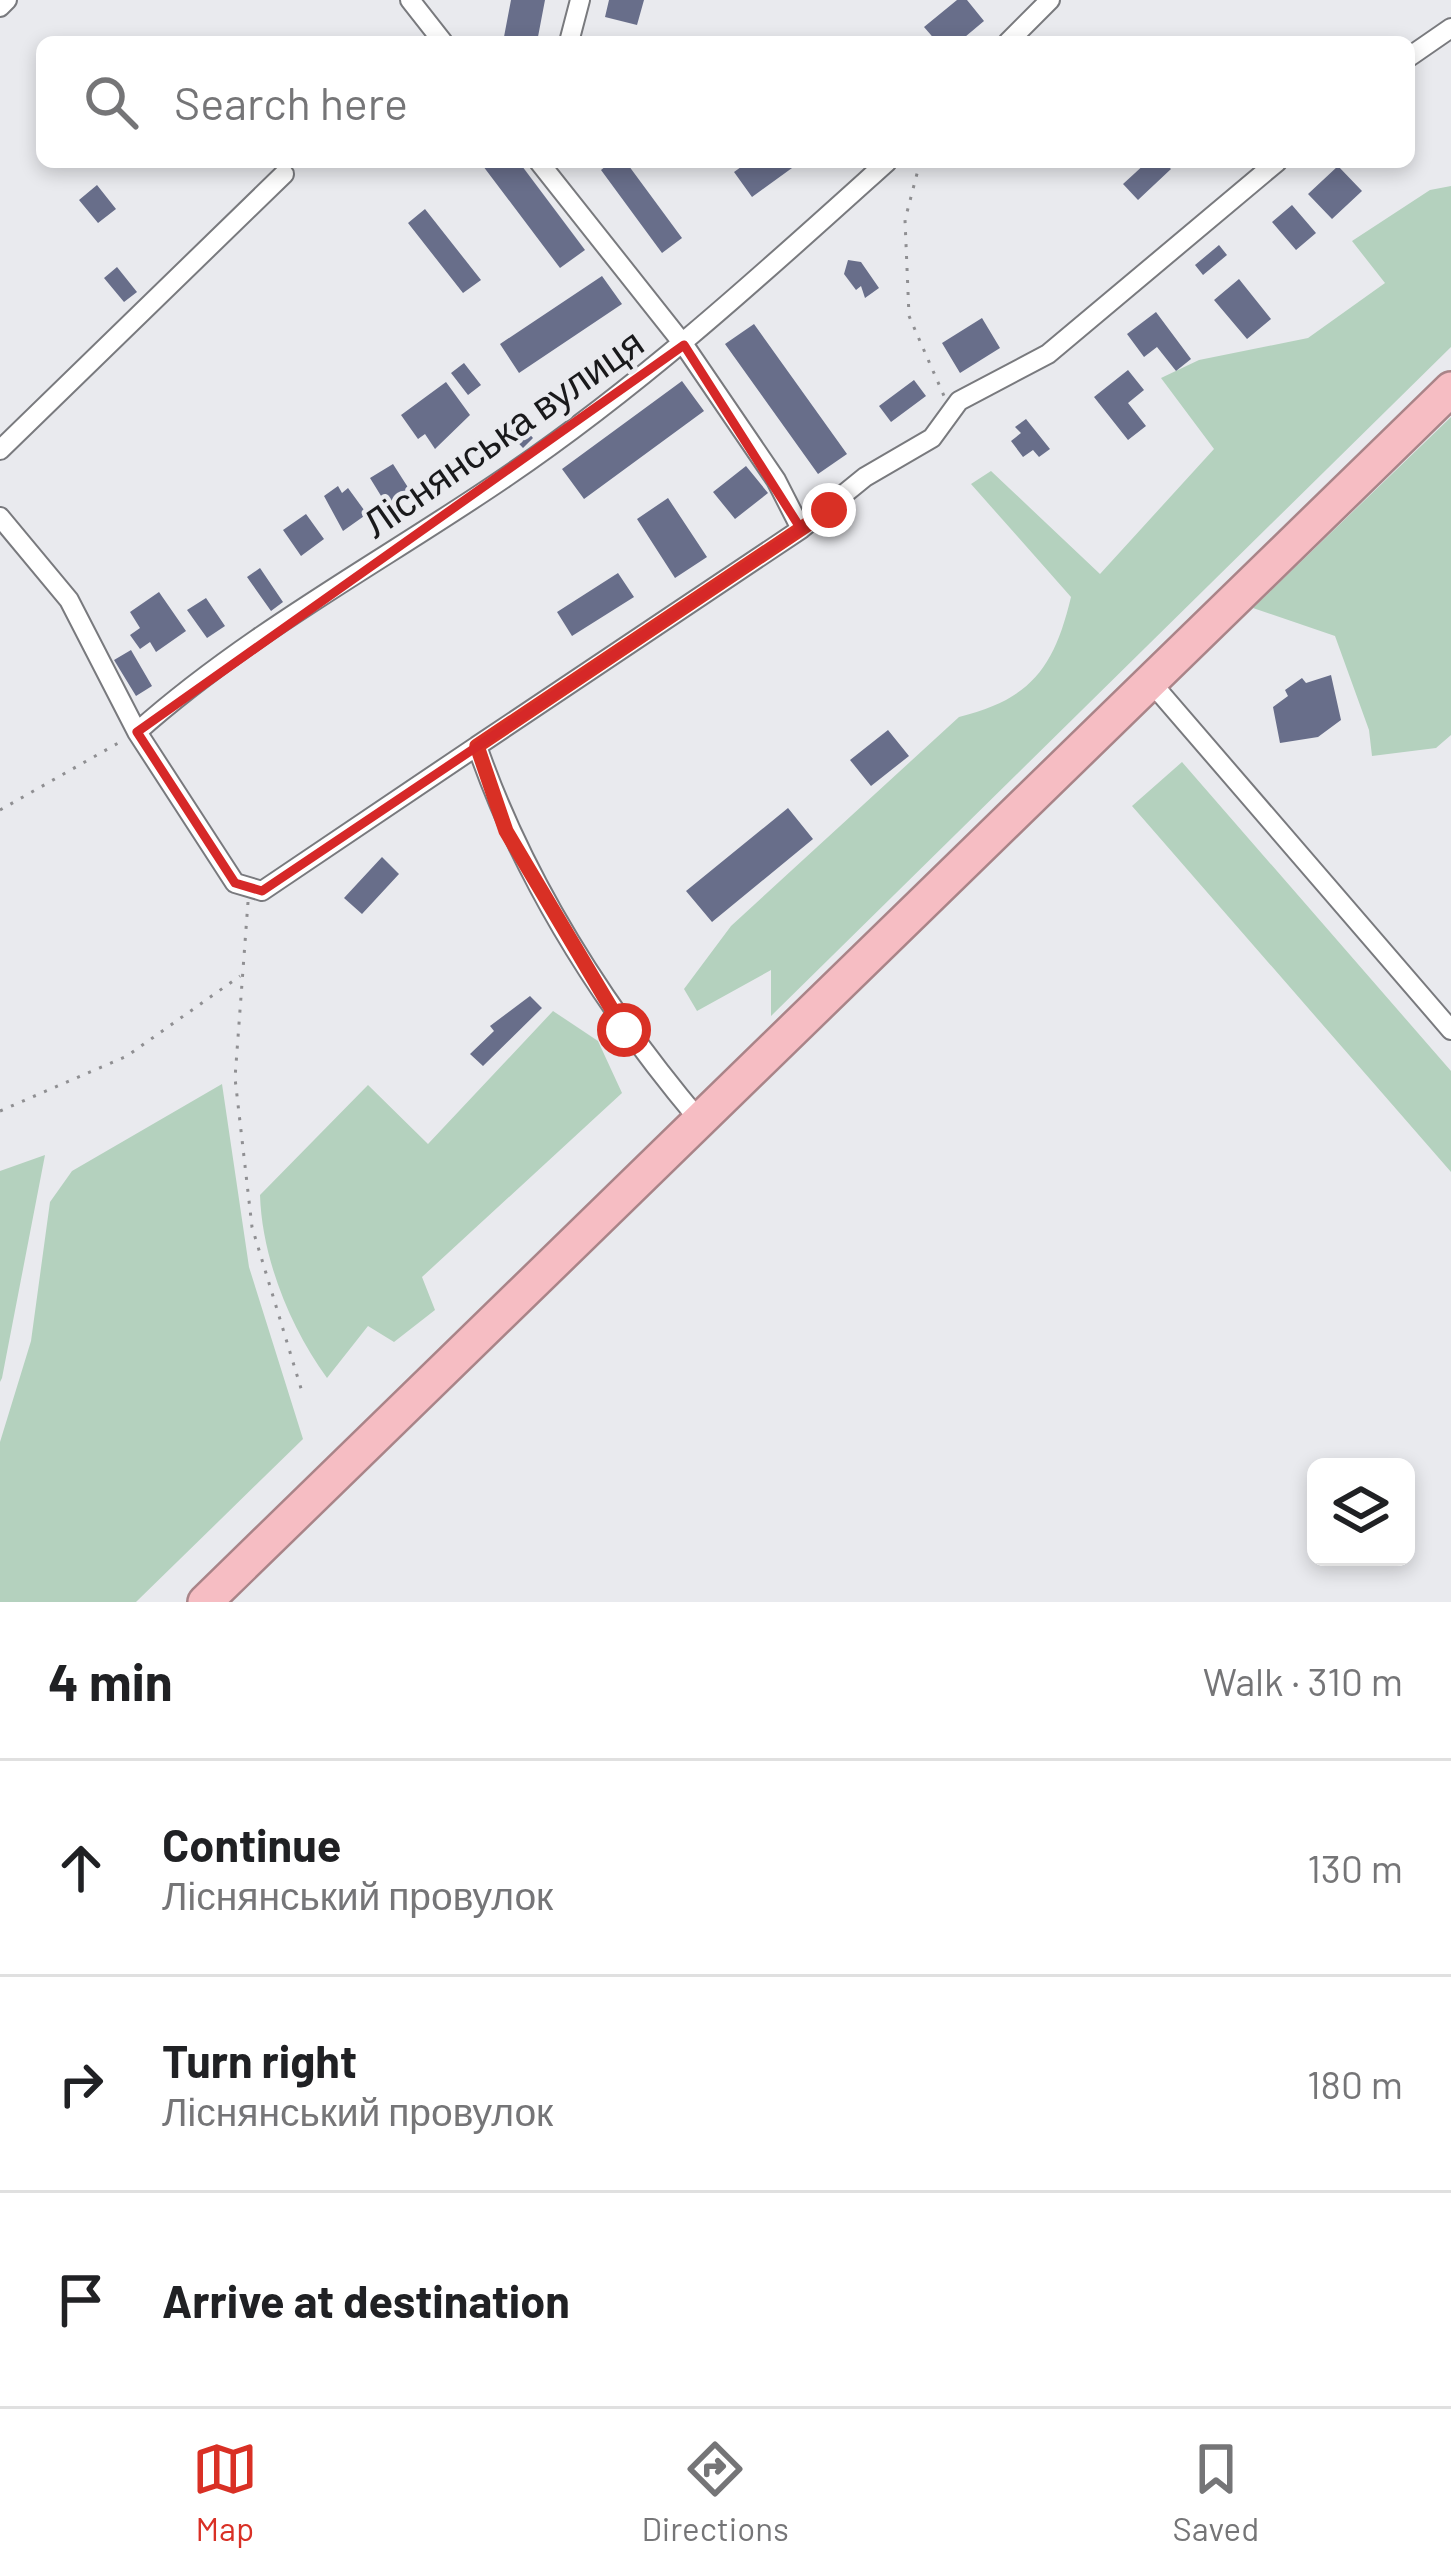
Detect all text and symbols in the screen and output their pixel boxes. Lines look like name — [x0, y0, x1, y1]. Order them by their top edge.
search box — [36, 36, 1415, 168]
icon: search — [78, 69, 144, 135]
text: Search here — [174, 75, 408, 129]
street label: Ліснянська вулиця — [353, 317, 651, 546]
route end — [802, 483, 856, 537]
route start — [597, 1003, 651, 1057]
map controls — [1307, 1458, 1415, 1566]
button: layers — [1307, 1458, 1415, 1566]
text: 4 min — [48, 1650, 173, 1711]
text: Walk · 310 m — [1203, 1657, 1403, 1704]
text: Continue — [162, 1817, 341, 1871]
icon: ahead — [48, 1835, 114, 1901]
text: 130 m — [1307, 1844, 1403, 1891]
text: Ліснянський провулок — [162, 1871, 553, 1918]
text: Turn right — [162, 2033, 357, 2087]
icon: right — [48, 2051, 114, 2117]
text: 180 m — [1307, 2060, 1403, 2107]
text: Ліснянський провулок — [162, 2087, 553, 2134]
icon: arrive — [48, 2267, 114, 2333]
text: Arrive at destination — [162, 2273, 570, 2327]
tab: Map — [192, 2436, 258, 2548]
tab: Directions — [641, 2436, 789, 2548]
tab: Saved — [1173, 2436, 1259, 2548]

